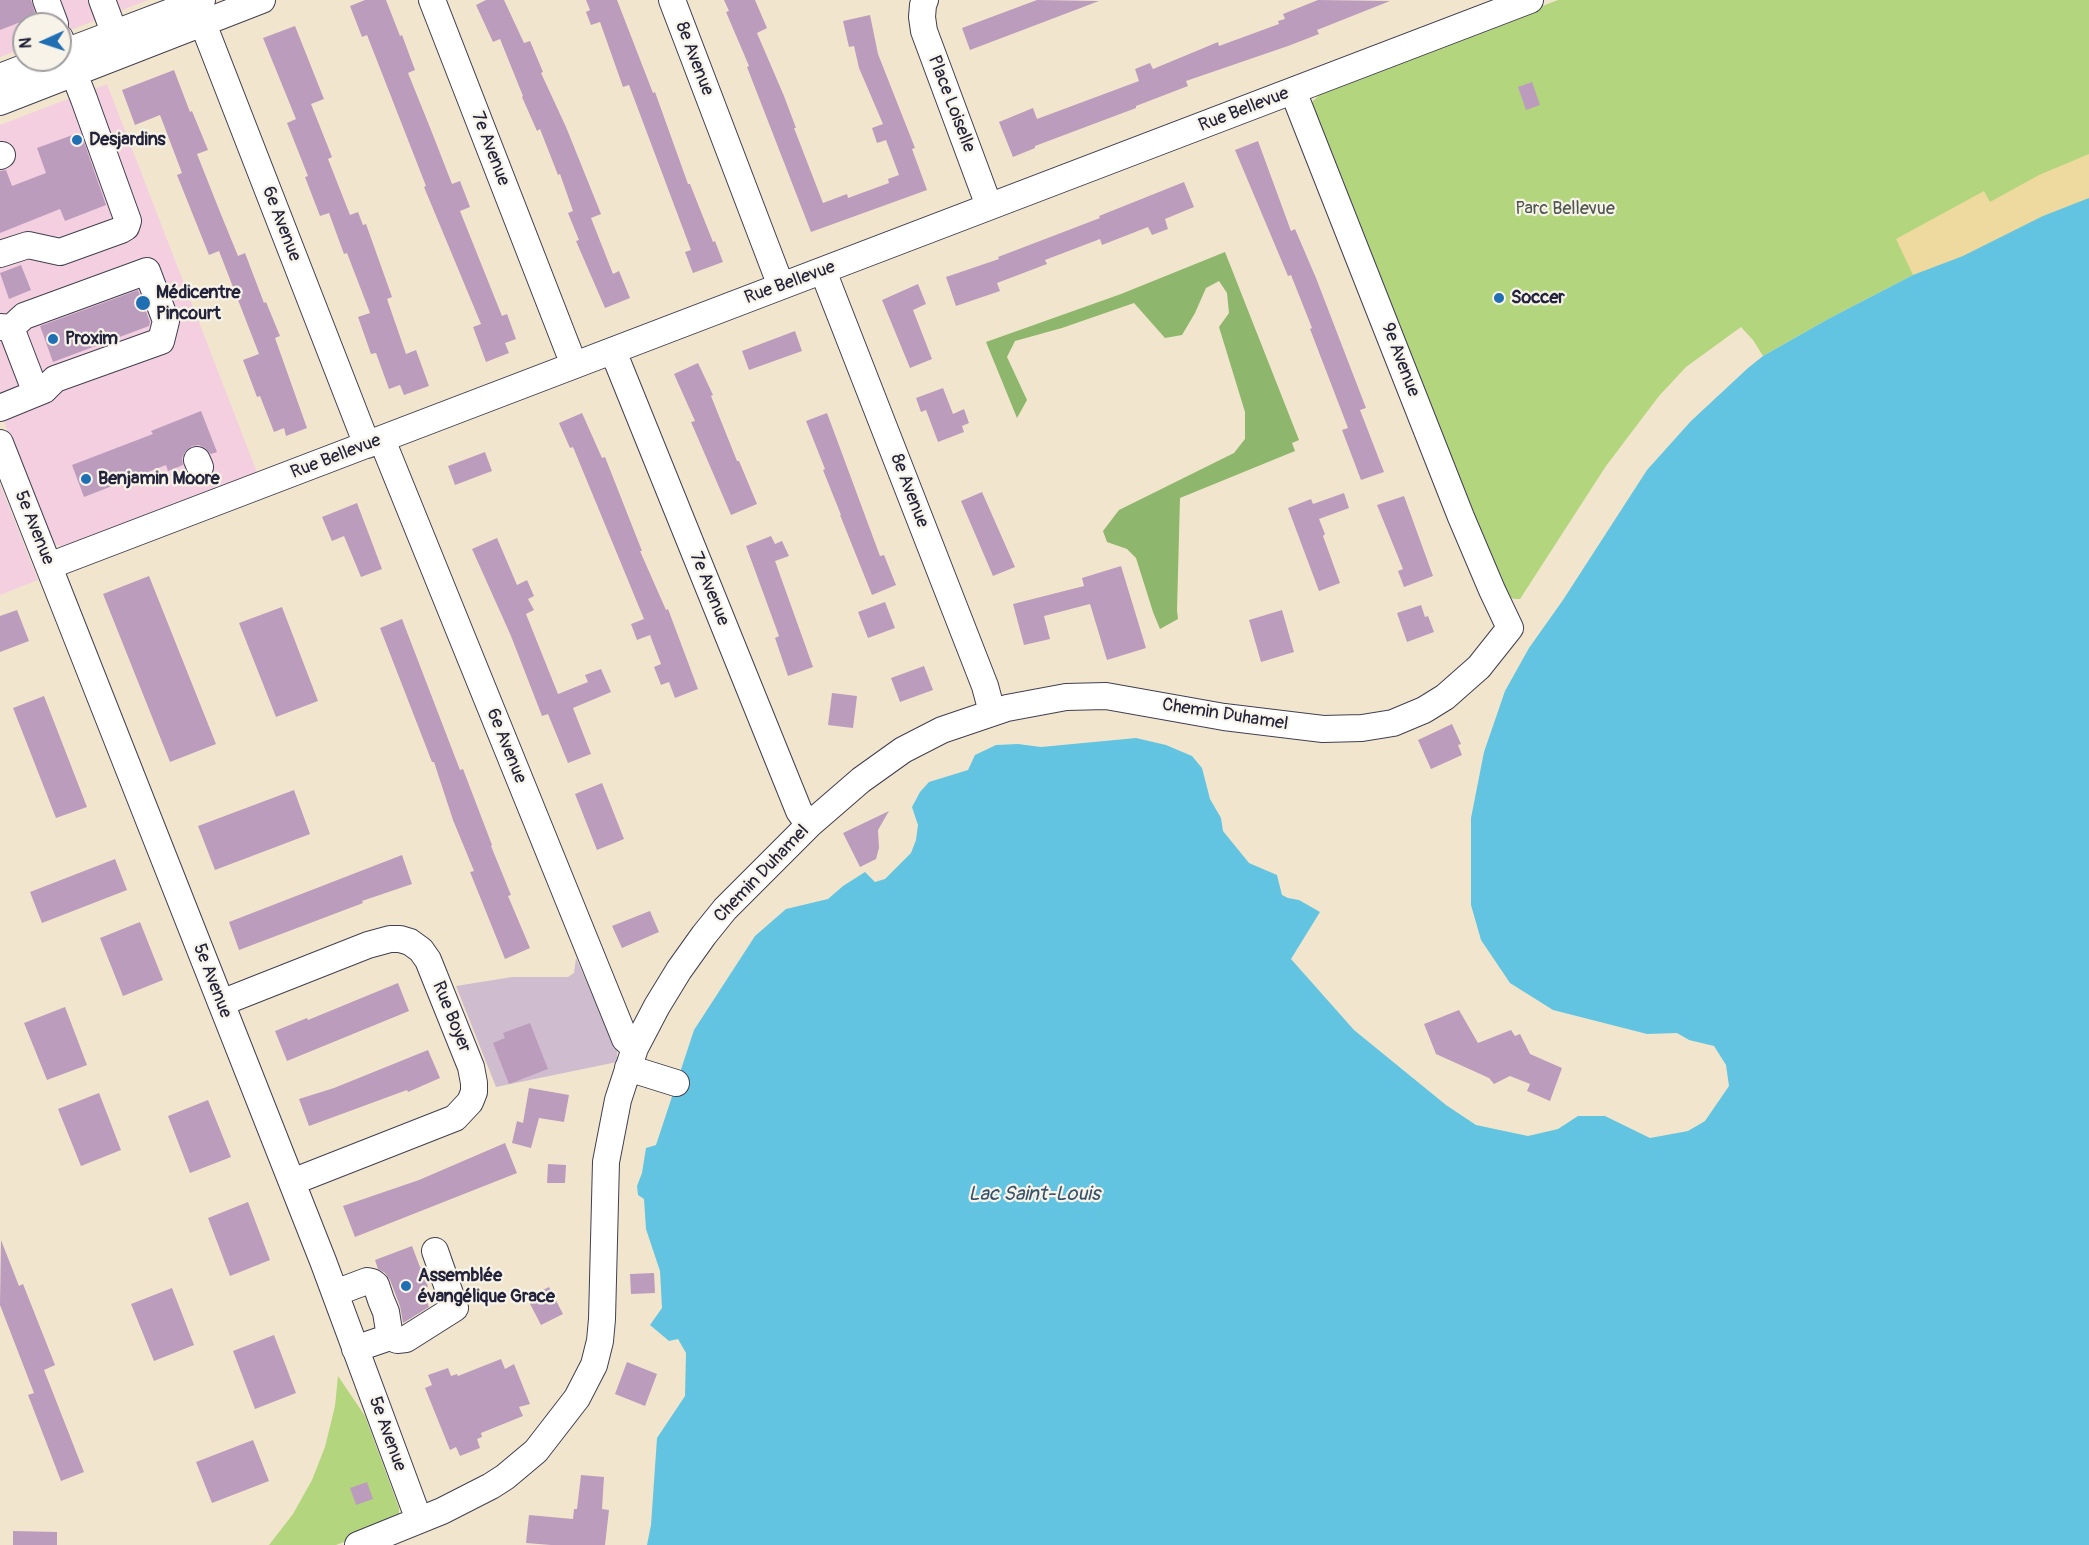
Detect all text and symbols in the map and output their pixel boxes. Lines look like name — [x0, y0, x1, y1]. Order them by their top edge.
north arrow — [12, 12, 72, 72]
street label: 8e Avenue — [670, 19, 718, 99]
text: N — [16, 37, 36, 49]
street label: Place Loiselle — [923, 53, 979, 155]
street label: Rue Bellevue — [1196, 83, 1292, 137]
street label: 7e Avenue — [466, 109, 514, 189]
place label: Desjardins — [89, 129, 165, 151]
marker: Desjardins — [70, 133, 84, 147]
street label: 6e Avenue — [257, 183, 305, 265]
park label: Parc Bellevue — [1515, 198, 1615, 220]
street label: Rue Bellevue — [742, 257, 838, 309]
place label: Médicentre Pincourt — [156, 282, 240, 324]
place label: Soccer — [1511, 287, 1565, 309]
marker: Soccer — [1492, 291, 1506, 305]
marker: Médicentre Pincourt — [134, 294, 152, 312]
street label: 9e Avenue — [1376, 320, 1424, 400]
place label: Proxim — [65, 328, 118, 350]
marker: Proxim — [46, 332, 60, 346]
street label: Rue Bellevue — [288, 430, 384, 484]
street label: 8e Avenue — [885, 451, 933, 531]
place label: Benjamin Moore — [98, 468, 220, 490]
marker: Benjamin Moore — [79, 472, 93, 486]
street label: 5e Avenue — [9, 488, 59, 568]
street label: 7e Avenue — [684, 549, 734, 629]
street label: Chemin Duhamel — [1160, 694, 1290, 736]
street label: 6e Avenue — [481, 706, 531, 786]
street label: Chemin Duhamel — [710, 821, 814, 927]
street label: 5e Avenue — [188, 941, 236, 1021]
street label: Rue Boyer — [427, 978, 475, 1056]
water label: Lac Saint-Louis — [968, 1183, 1100, 1207]
place label: Assemblée évangélique Grace — [418, 1265, 555, 1308]
marker: Assemblée évangélique Grace — [399, 1279, 413, 1293]
street label: 5e Avenue — [364, 1394, 410, 1474]

